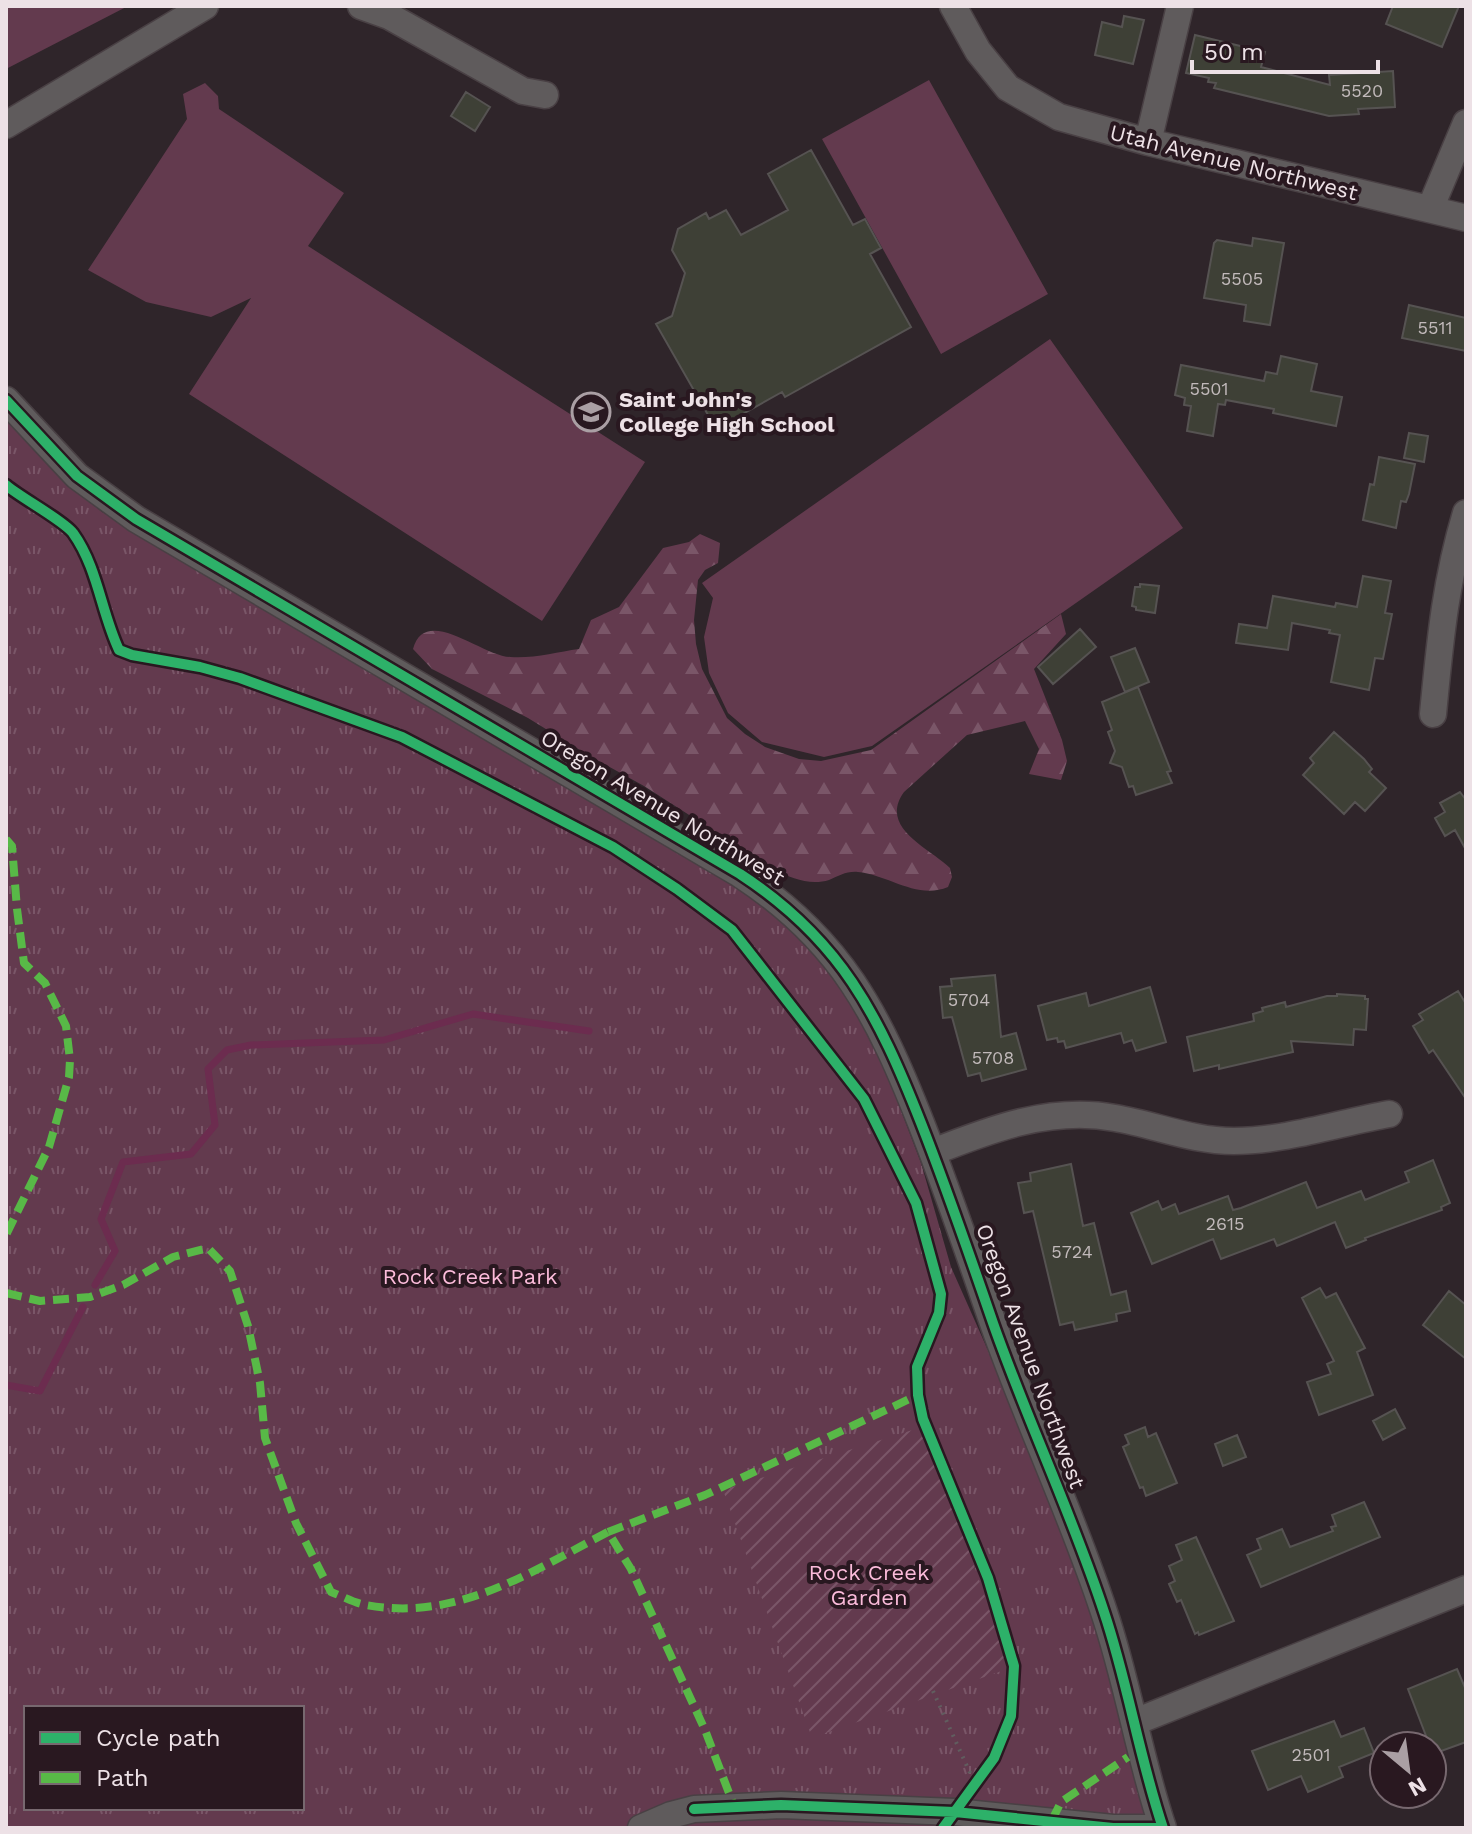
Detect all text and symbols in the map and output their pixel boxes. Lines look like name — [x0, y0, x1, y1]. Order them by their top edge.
scale bar — [1192, 24, 1378, 74]
text: 50 m — [1204, 38, 1264, 66]
house number: 5520 — [1341, 80, 1383, 101]
street label: Utah Avenue Northwest — [1107, 120, 1360, 205]
house number: 5505 — [1221, 268, 1263, 289]
house number: 5511 — [1418, 317, 1453, 338]
house number: 5501 — [1189, 378, 1229, 399]
place label: Saint John's College High School — [619, 387, 835, 437]
school or university icon: Saint John's College High School — [570, 391, 612, 433]
street label: Oregon Avenue Northwest — [536, 725, 789, 890]
house number: 5704 — [948, 989, 990, 1010]
house number: 5708 — [972, 1047, 1014, 1068]
house number: 2615 — [1206, 1213, 1244, 1234]
street label: Oregon Avenue Northwest — [971, 1220, 1090, 1492]
house number: 5724 — [1051, 1241, 1093, 1262]
park label: Rock Creek Park — [382, 1264, 558, 1289]
park label: Rock Creek Garden — [809, 1560, 929, 1610]
legend — [24, 1706, 304, 1810]
text: Cycle path — [96, 1724, 221, 1752]
north arrow — [1368, 1730, 1448, 1810]
house number: 2501 — [1291, 1744, 1331, 1765]
text: Path — [96, 1764, 149, 1792]
text: N — [1404, 1772, 1431, 1802]

